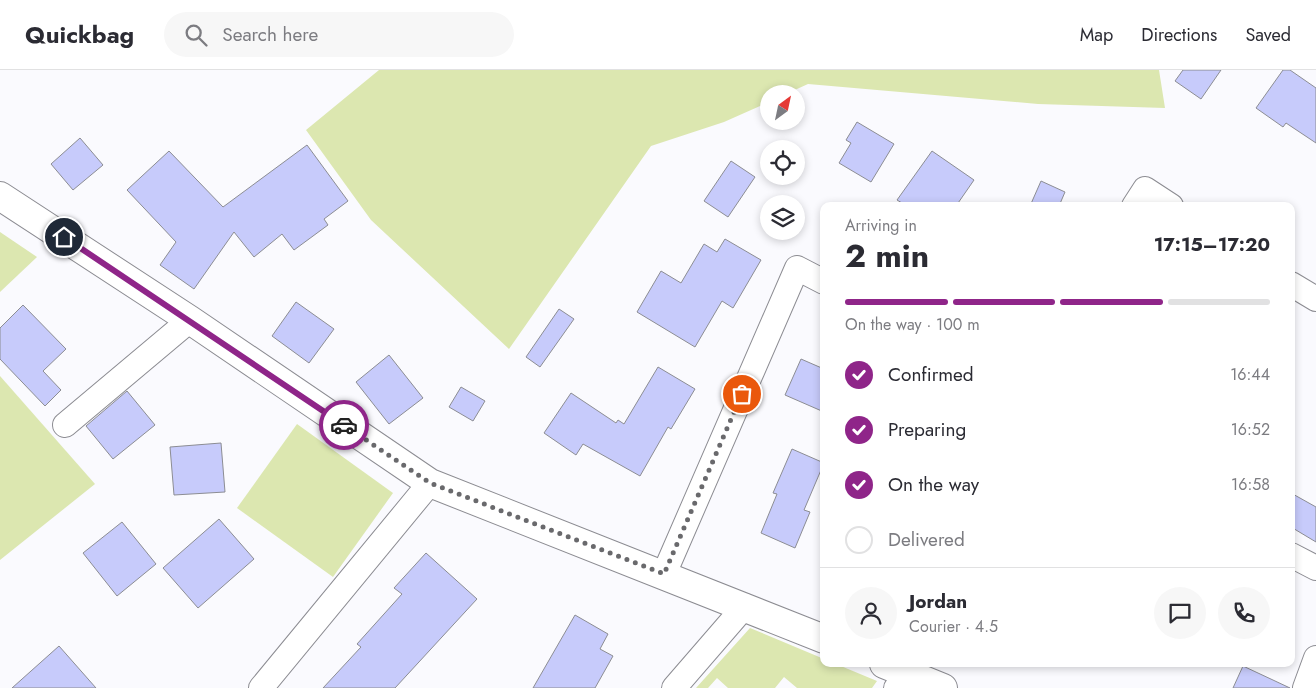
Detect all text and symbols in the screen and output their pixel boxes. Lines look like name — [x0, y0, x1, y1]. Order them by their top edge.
search box — [164, 12, 514, 57]
text: Quickbag — [25, 17, 134, 52]
icon: search — [182, 21, 210, 49]
text: Search here — [222, 21, 318, 48]
text: Map — [1080, 22, 1113, 48]
text: Directions — [1141, 22, 1217, 48]
text: Saved — [1245, 22, 1291, 48]
north arrow — [760, 85, 805, 130]
map controls — [760, 85, 805, 240]
button: locate — [760, 140, 805, 185]
button: layers — [760, 195, 805, 240]
text: Arriving in — [845, 214, 917, 237]
pin — [43, 216, 85, 258]
icon: home — [50, 223, 78, 251]
text: 17:15–17:20 — [1154, 231, 1270, 258]
text: 2 min — [845, 233, 929, 279]
text: On the way · 100 m — [845, 313, 980, 336]
icon: check — [845, 361, 873, 389]
text: Confirmed — [888, 361, 974, 388]
text: 16:44 — [1230, 363, 1270, 386]
pin — [721, 373, 763, 415]
icon: bag — [728, 380, 756, 408]
courier — [319, 400, 369, 450]
icon: car — [330, 411, 358, 439]
icon: check — [845, 416, 873, 444]
text: Preparing — [888, 416, 966, 443]
text: 16:52 — [1231, 418, 1270, 441]
icon: check — [845, 471, 873, 499]
text: On the way — [888, 471, 979, 498]
text: 16:58 — [1231, 473, 1270, 496]
text: Delivered — [888, 526, 965, 553]
button: person — [845, 587, 897, 639]
button: chat — [1154, 587, 1206, 639]
button: phone — [1218, 587, 1270, 639]
text: Jordan — [909, 588, 967, 615]
text: Courier · 4.5 — [909, 615, 998, 638]

